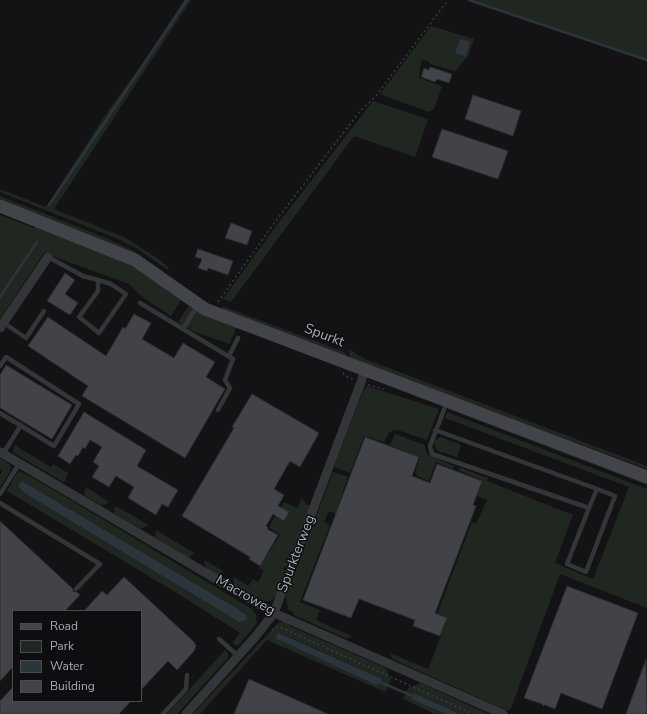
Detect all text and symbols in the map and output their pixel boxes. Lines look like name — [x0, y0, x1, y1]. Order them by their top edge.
street label: Spurkt — [302, 321, 346, 351]
street label: Spurkterweg — [275, 513, 319, 595]
street label: Macroweg — [212, 572, 278, 620]
legend — [12, 610, 142, 702]
text: Road — [50, 618, 78, 634]
text: Park — [50, 638, 74, 654]
text: Water — [50, 658, 84, 674]
text: Building — [50, 678, 95, 694]

